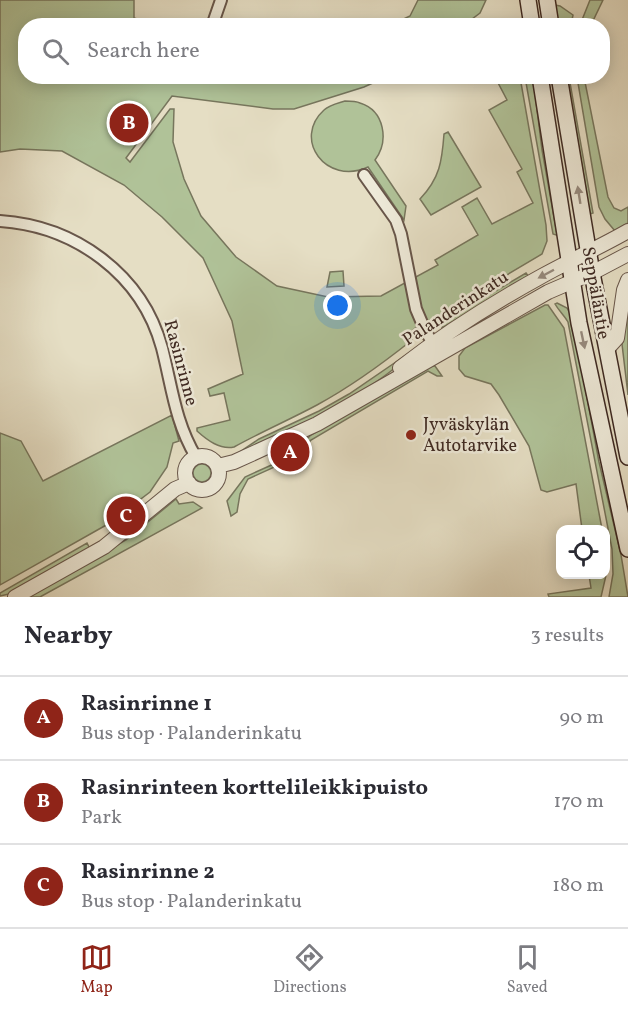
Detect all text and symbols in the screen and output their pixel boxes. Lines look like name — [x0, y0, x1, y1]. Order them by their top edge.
search box — [18, 18, 610, 84]
icon: search — [39, 35, 72, 68]
text: Search here — [87, 36, 200, 67]
pin: B — [110, 100, 148, 146]
one-way arrow — [574, 185, 583, 204]
street label: Seppäläntie — [575, 245, 615, 341]
street label: Palanderinkatu — [398, 265, 514, 353]
one-way arrow — [538, 269, 555, 279]
your location — [323, 291, 352, 320]
street label: Rasinrinne — [157, 317, 203, 409]
one-way arrow — [579, 330, 588, 349]
place label: Jyväskylän Autotarvike — [423, 413, 517, 459]
marker: Jyväskylän Autotarvike — [404, 428, 418, 442]
pin: A — [270, 430, 310, 474]
pin: C — [106, 494, 146, 538]
map controls — [556, 525, 610, 579]
button: locate — [556, 525, 610, 579]
text: Nearby — [24, 618, 113, 654]
text: 3 results — [530, 622, 604, 650]
text: Rasinrinne 1 — [81, 689, 212, 720]
text: A — [36, 704, 51, 732]
text: 90 m — [560, 704, 604, 732]
text: Bus stop · Palanderinkatu — [81, 720, 302, 748]
text: Rasinrinteen korttelileikkipuisto — [81, 773, 428, 804]
text: B — [37, 788, 50, 816]
text: 170 m — [554, 788, 604, 816]
text: Park — [81, 804, 122, 832]
text: Rasinrinne 2 — [81, 857, 215, 888]
text: C — [37, 872, 50, 900]
text: 180 m — [552, 872, 604, 900]
text: Bus stop · Palanderinkatu — [81, 888, 302, 916]
tab: Map — [80, 941, 113, 999]
tab: Directions — [273, 941, 347, 999]
tab: Saved — [507, 941, 548, 999]

